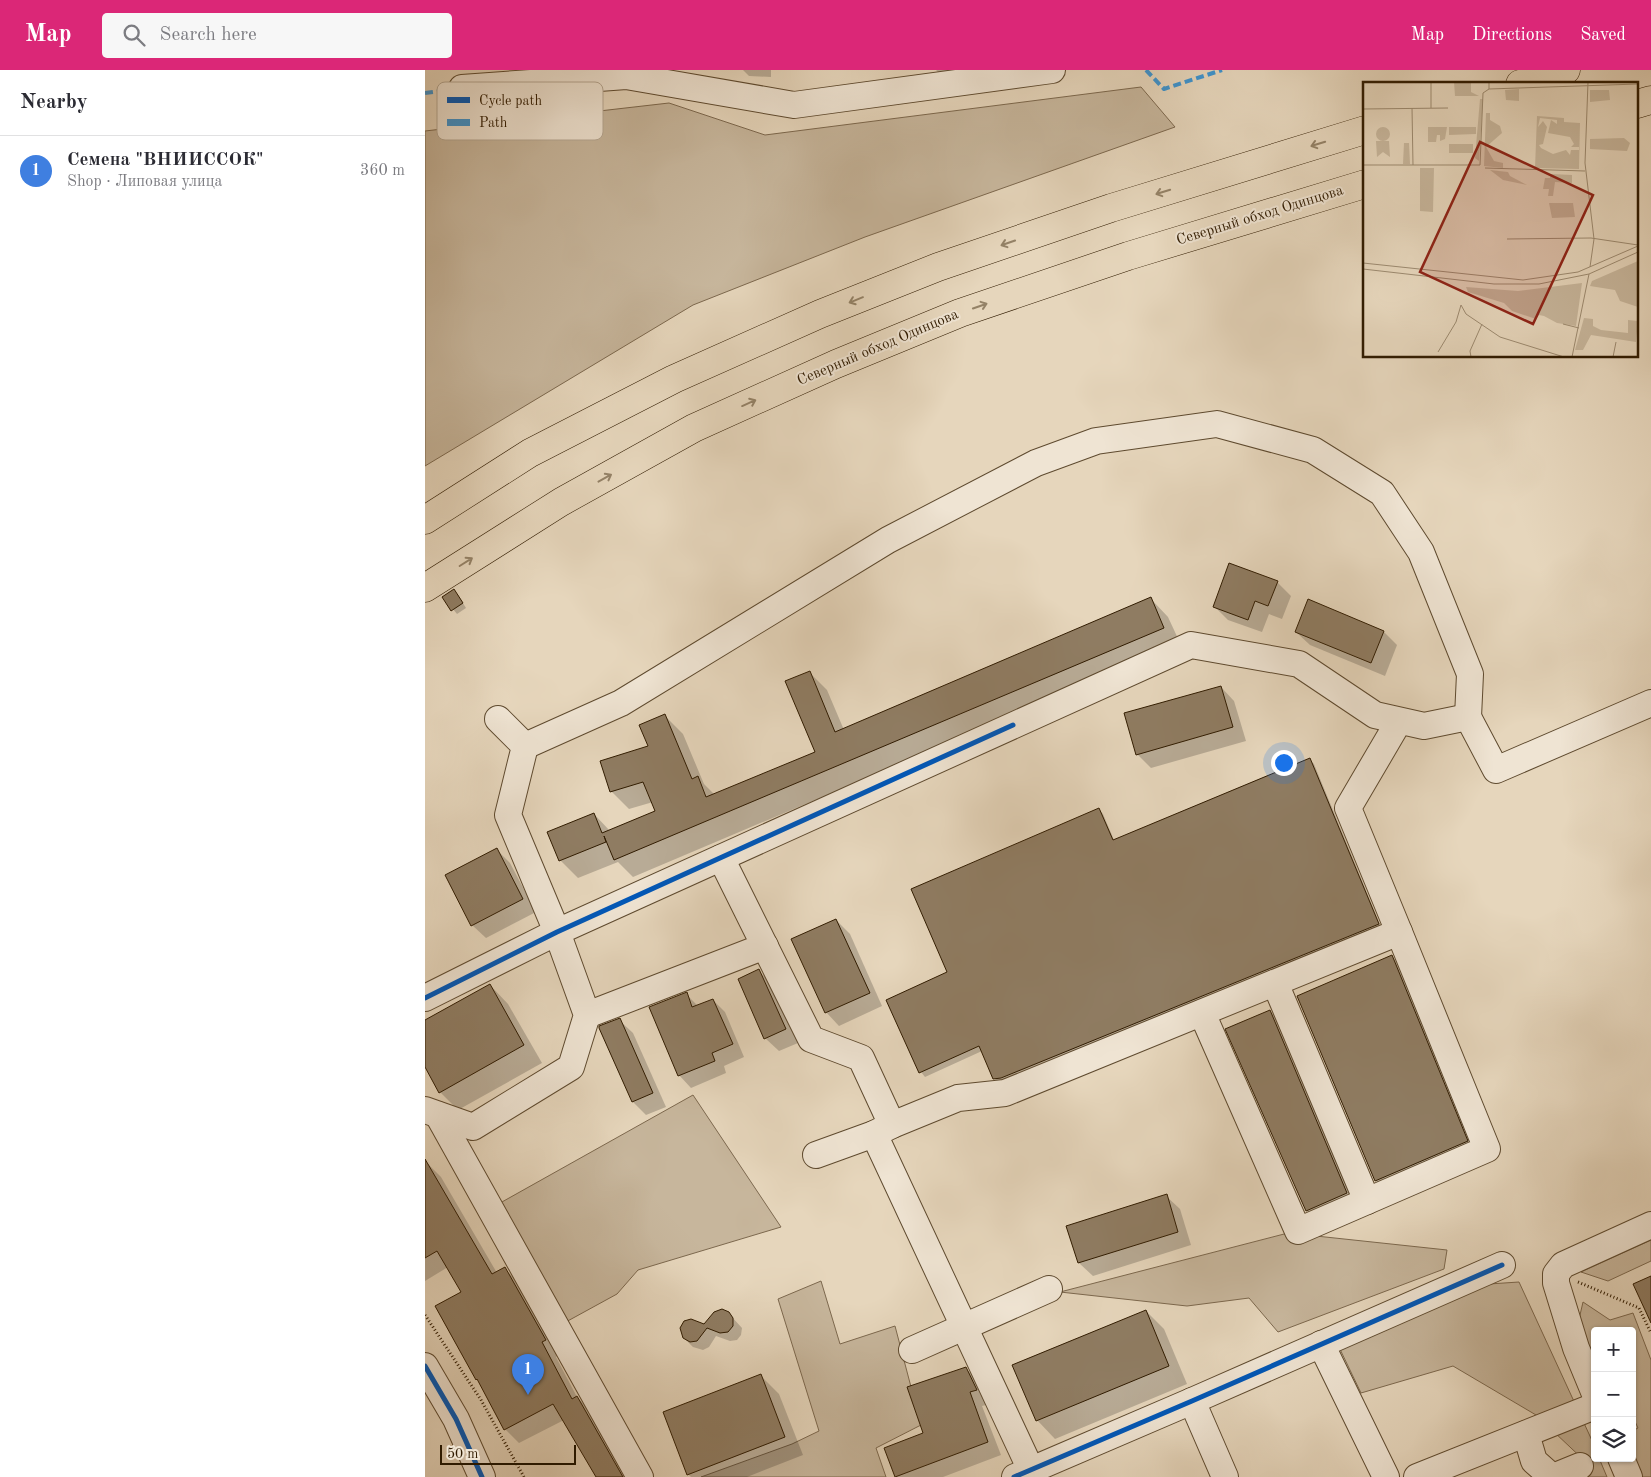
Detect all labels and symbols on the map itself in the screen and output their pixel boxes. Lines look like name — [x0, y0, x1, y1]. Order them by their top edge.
legend — [437, 82, 603, 140]
inset map — [1363, 82, 1639, 358]
text: Cycle path — [479, 94, 542, 108]
text: Path — [479, 116, 508, 130]
one-way arrow — [1310, 140, 1326, 150]
street label: Северный обход Одинцова — [1175, 183, 1346, 249]
one-way arrow — [1155, 187, 1171, 197]
one-way arrow — [1001, 239, 1017, 248]
one-way arrow — [849, 295, 864, 305]
one-way arrow — [971, 301, 987, 310]
street label: Северный обход Одинцова — [795, 307, 961, 389]
one-way arrow — [741, 398, 756, 408]
one-way arrow — [597, 473, 612, 482]
one-way arrow — [459, 557, 473, 567]
your location — [1271, 750, 1297, 776]
pin: 1 — [512, 1354, 544, 1395]
scale bar — [440, 1442, 576, 1465]

